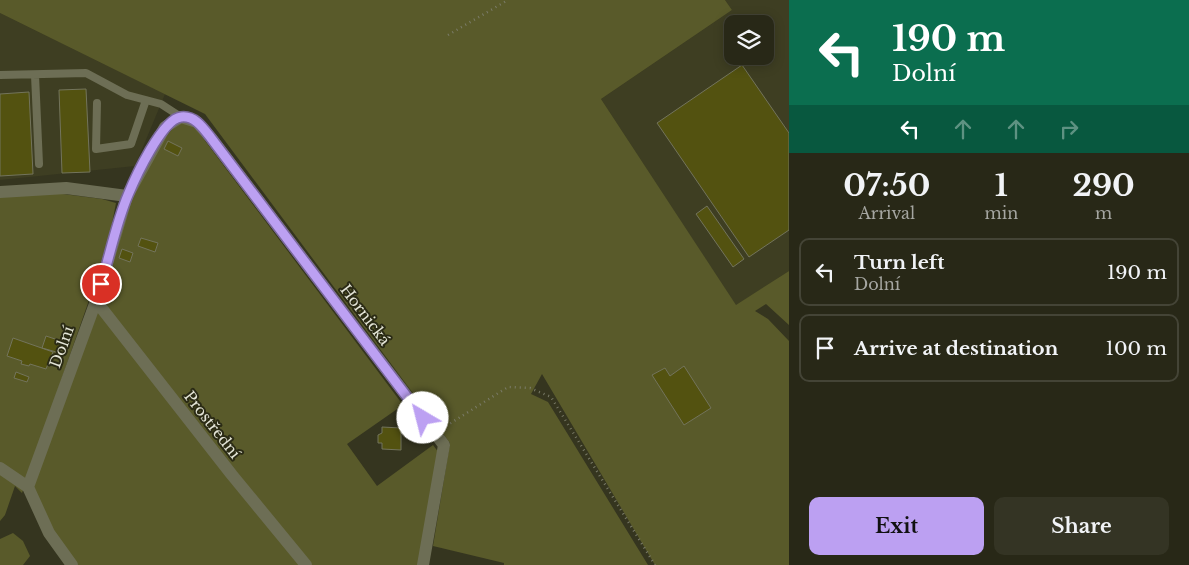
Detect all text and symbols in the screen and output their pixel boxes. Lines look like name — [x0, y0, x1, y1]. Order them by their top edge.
map controls — [724, 15, 774, 65]
button: layers — [724, 15, 774, 65]
text: 190 m — [892, 17, 1005, 60]
icon: left — [809, 20, 874, 85]
text: Dolní — [892, 60, 956, 87]
icon: left — [896, 115, 924, 143]
icon: ahead — [949, 115, 977, 143]
icon: ahead — [1002, 115, 1030, 143]
icon: right — [1055, 115, 1083, 143]
text: 07:50 — [843, 167, 930, 204]
text: 1 — [995, 167, 1008, 204]
text: 290 — [1072, 167, 1135, 204]
text: Arrival — [858, 203, 915, 223]
text: min — [985, 203, 1018, 223]
text: m — [1095, 203, 1112, 223]
text: Turn left — [854, 251, 945, 274]
icon: left — [811, 258, 839, 286]
text: 190 m — [1107, 261, 1167, 284]
pin — [80, 263, 122, 305]
icon: arrive — [87, 270, 115, 298]
text: Dolní — [854, 274, 900, 294]
street label: Hornická — [336, 280, 395, 350]
street label: Dolní — [45, 322, 78, 370]
icon: arrive — [811, 334, 839, 362]
text: Arrive at destination — [854, 337, 1058, 360]
text: 100 m — [1106, 337, 1167, 360]
street label: Prostřední — [180, 387, 245, 463]
position arrow — [396, 391, 448, 443]
button: Exit — [809, 497, 984, 555]
button: Share — [994, 497, 1169, 555]

